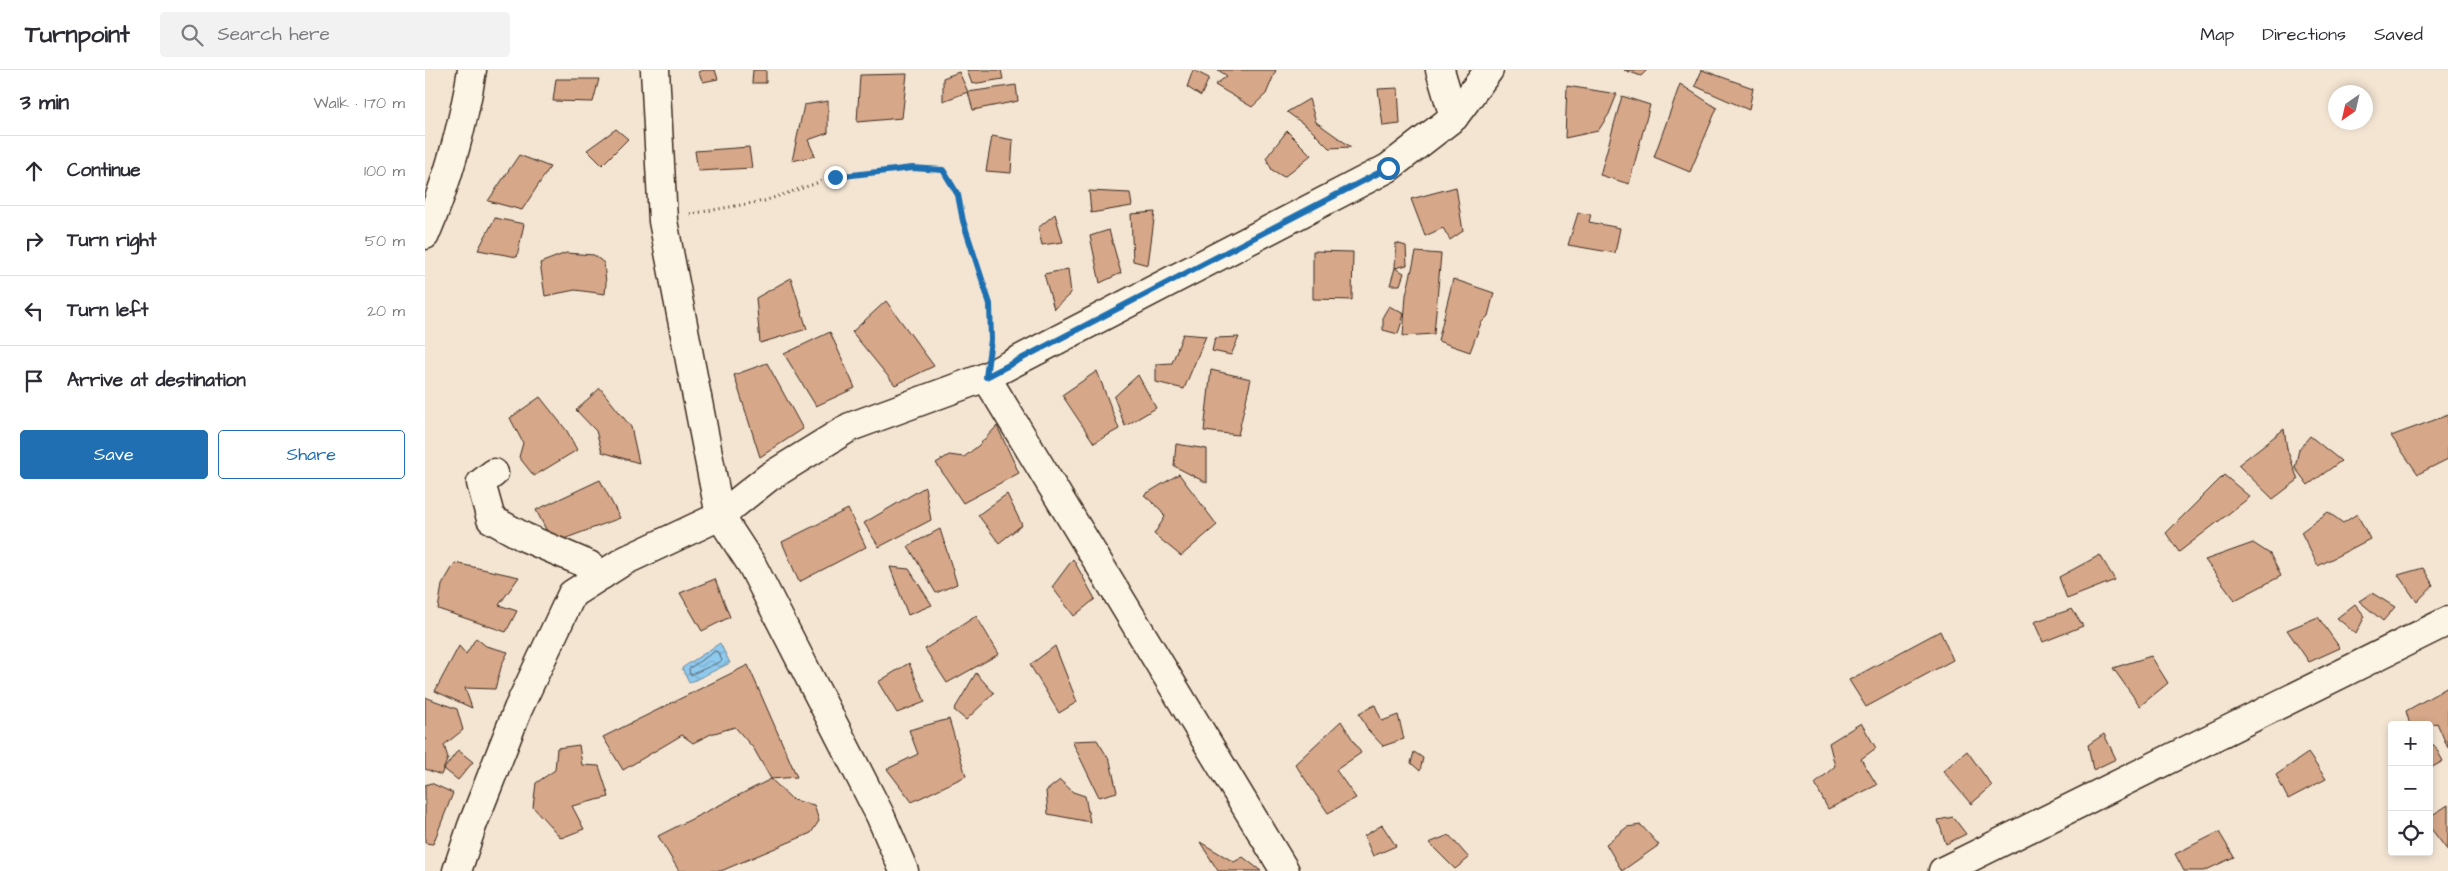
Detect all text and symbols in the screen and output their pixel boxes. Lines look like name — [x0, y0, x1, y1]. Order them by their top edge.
search box — [160, 12, 510, 57]
text: Turnpoint — [25, 18, 130, 52]
icon: search — [178, 21, 206, 49]
text: Search here — [218, 21, 330, 48]
text: Map — [2200, 22, 2234, 47]
text: Directions — [2262, 22, 2346, 47]
text: Saved — [2374, 22, 2423, 47]
north arrow — [2328, 85, 2373, 130]
text: 3 min — [20, 88, 69, 117]
text: Walk · 170 m — [314, 92, 405, 114]
icon: ahead — [20, 157, 48, 185]
text: Continue — [67, 157, 141, 184]
route start — [1377, 157, 1400, 180]
text: 100 m — [364, 160, 405, 182]
route end — [824, 166, 847, 189]
icon: right — [20, 227, 48, 255]
text: Turn right — [67, 227, 156, 254]
text: 50 m — [365, 230, 405, 252]
icon: left — [20, 297, 48, 325]
text: Turn left — [67, 297, 148, 324]
text: 20 m — [367, 300, 405, 322]
icon: arrive — [20, 367, 48, 395]
text: Arrive at destination — [67, 367, 246, 394]
button: Save — [20, 430, 208, 479]
button: Share — [218, 430, 405, 479]
map controls — [2388, 721, 2433, 856]
button: + — [2388, 721, 2433, 766]
button: − — [2388, 766, 2433, 811]
button: locate — [2388, 811, 2433, 856]

